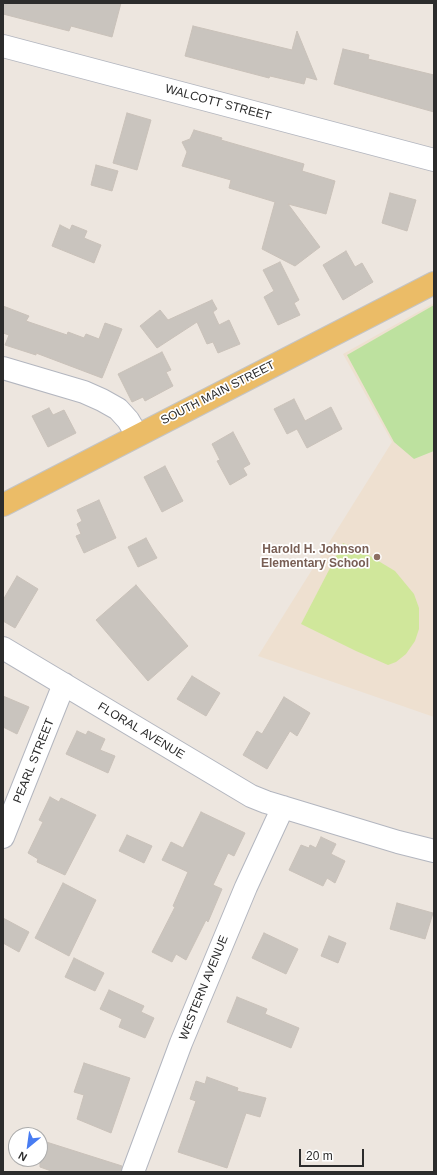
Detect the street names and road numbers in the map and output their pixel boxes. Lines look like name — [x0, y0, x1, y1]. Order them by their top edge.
street label: WALCOTT STREET — [164, 82, 272, 124]
street label: SOUTH MAIN STREET — [159, 358, 277, 428]
street label: FLORAL AVENUE — [95, 699, 187, 763]
street label: PEARL STREET — [10, 717, 58, 805]
street label: WESTERN AVENUE — [176, 933, 232, 1043]

